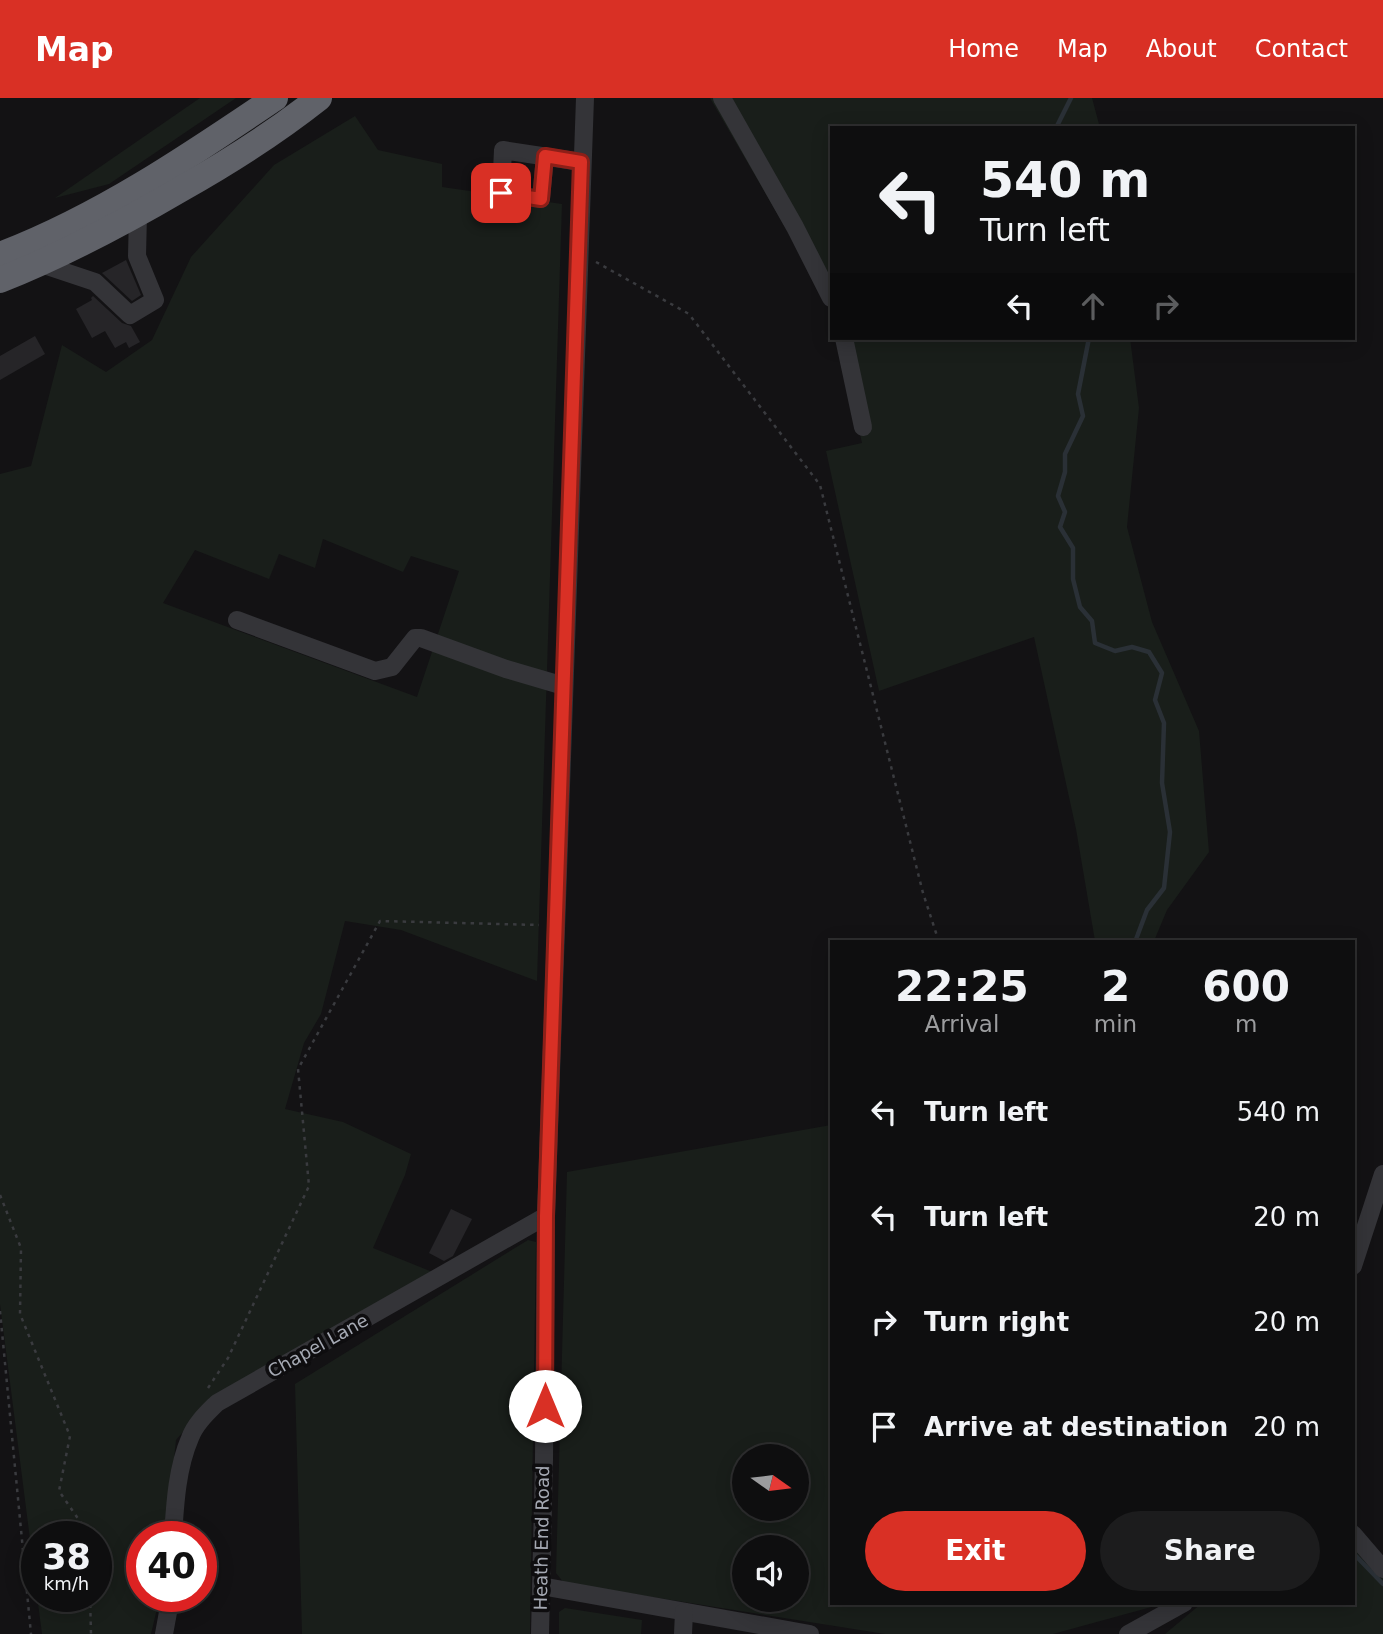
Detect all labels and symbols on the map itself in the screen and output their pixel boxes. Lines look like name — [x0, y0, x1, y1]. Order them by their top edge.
pin — [471, 163, 531, 223]
street label: Chapel Lane — [264, 1309, 372, 1382]
position arrow — [508, 1369, 582, 1443]
north arrow — [732, 1444, 808, 1521]
street label: Heath End Road — [530, 1465, 553, 1611]
speed limit sign: 40 — [126, 1521, 217, 1612]

